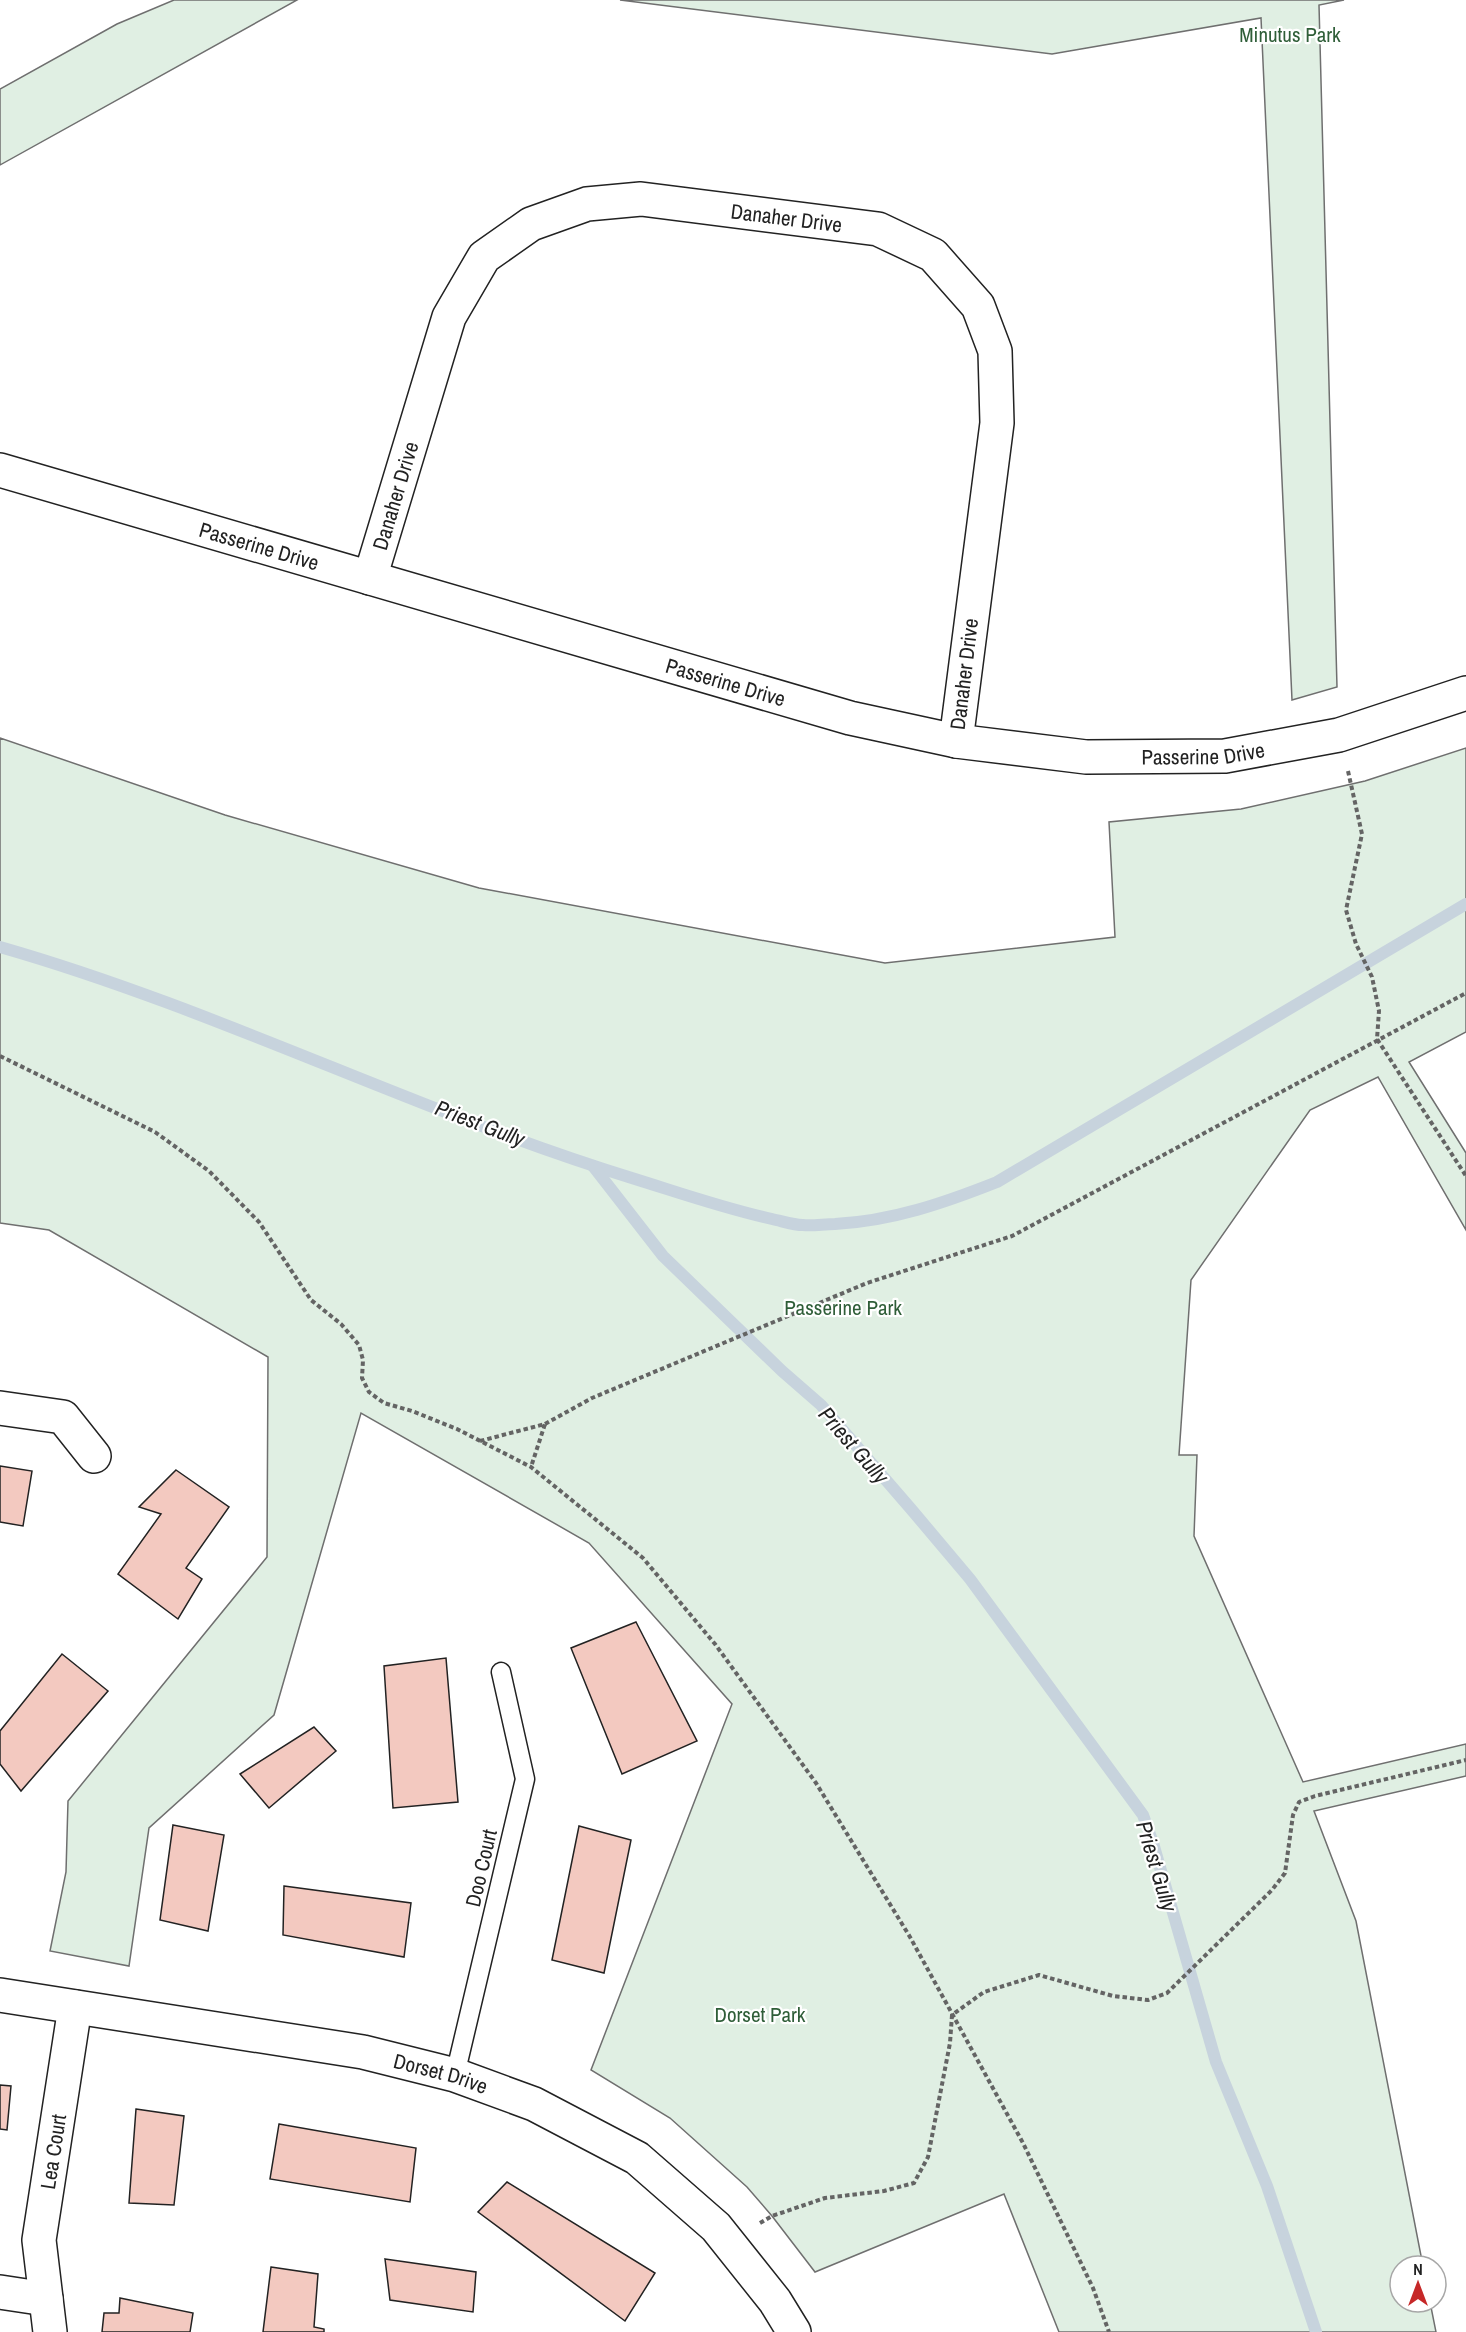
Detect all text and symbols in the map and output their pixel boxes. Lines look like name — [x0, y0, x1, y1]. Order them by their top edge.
park label: Minutus Park — [1239, 20, 1341, 49]
street label: Danaher Drive — [729, 196, 844, 239]
street label: Danaher Drive — [365, 438, 425, 554]
street label: Passerine Drive — [196, 514, 323, 577]
street label: Danaher Drive — [943, 617, 985, 731]
street label: Passerine Drive — [662, 651, 789, 713]
street label: Passerine Drive — [1141, 735, 1267, 771]
water label: Priest Gully — [431, 1092, 530, 1154]
park label: Passerine Park — [784, 1293, 902, 1322]
water label: Priest Gully — [812, 1400, 897, 1491]
water label: Priest Gully — [1129, 1817, 1185, 1916]
street label: Doo Court — [458, 1826, 504, 1909]
park label: Dorset Park — [715, 2000, 806, 2029]
street label: Dorset Drive — [391, 2046, 492, 2100]
street label: Lea Court — [33, 2112, 73, 2191]
north arrow — [1388, 2254, 1448, 2314]
text: N — [1413, 2258, 1423, 2280]

